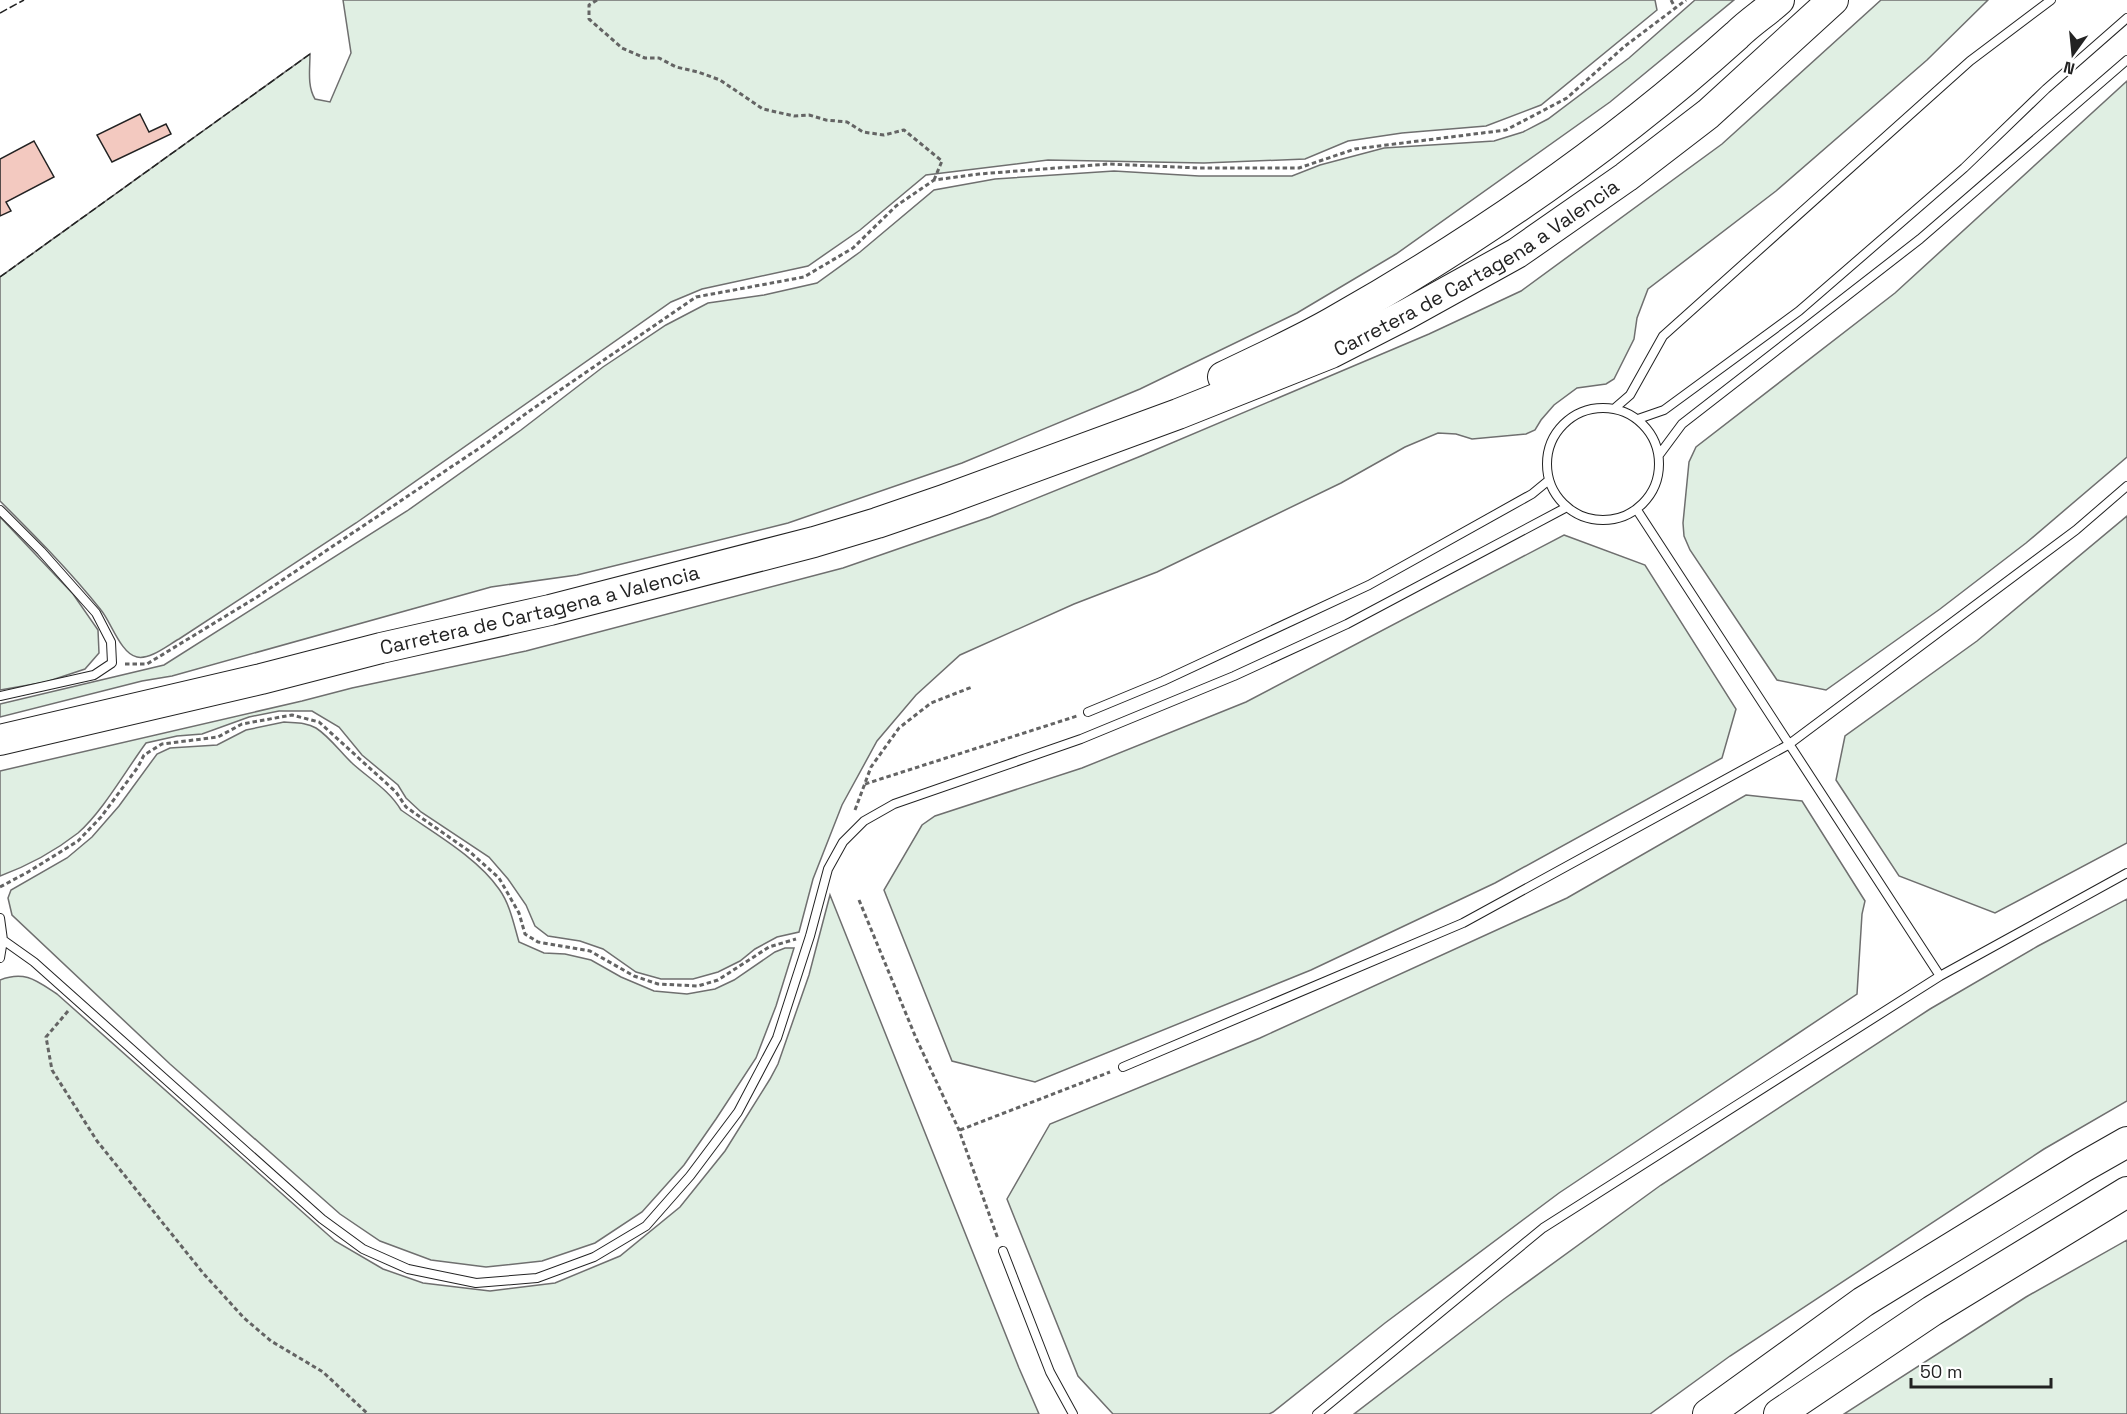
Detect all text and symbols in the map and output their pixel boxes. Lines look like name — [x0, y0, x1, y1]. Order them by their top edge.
north arrow — [2043, 24, 2103, 84]
text: N — [2061, 56, 2077, 80]
street label: Carretera de Cartagena a Valencia — [1329, 173, 1624, 362]
street label: Carretera de Cartagena a Valencia — [377, 559, 702, 661]
scale bar — [1911, 1351, 2050, 1389]
text: 50 m — [1920, 1360, 1962, 1383]

